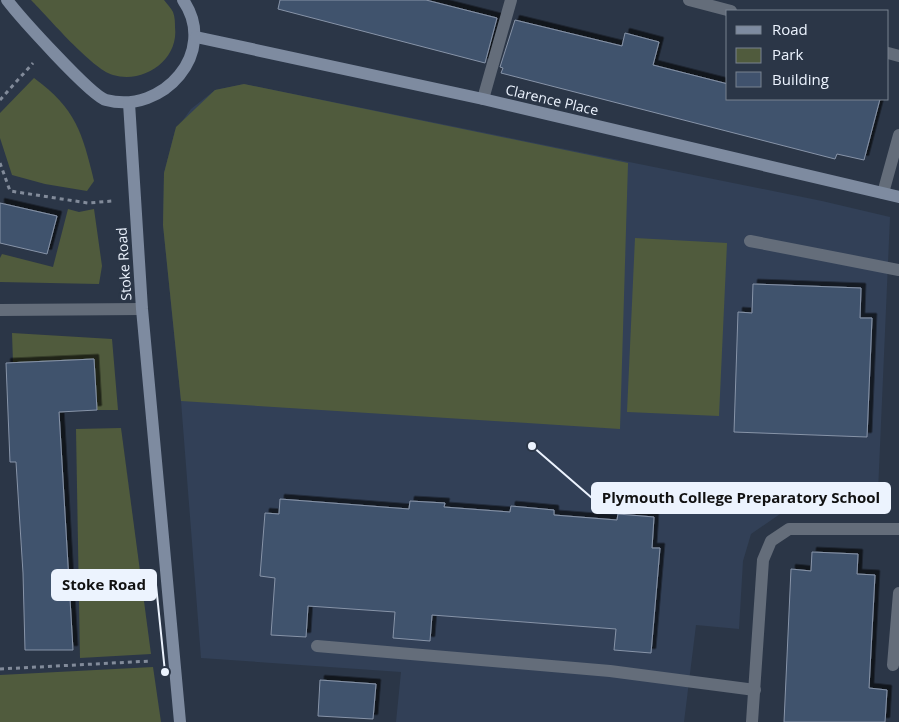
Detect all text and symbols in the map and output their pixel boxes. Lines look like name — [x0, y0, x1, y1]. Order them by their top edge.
legend — [726, 10, 889, 100]
text: Road — [772, 19, 808, 39]
text: Park — [772, 44, 803, 64]
text: Building — [772, 69, 829, 89]
street label: Clarence Place — [504, 80, 601, 119]
street label: Stoke Road — [111, 227, 136, 301]
callout: Plymouth College Preparatory School — [592, 483, 890, 513]
text: Plymouth College Preparatory School — [602, 487, 880, 507]
callout: Stoke Road — [52, 570, 156, 600]
text: Stoke Road — [62, 574, 146, 594]

